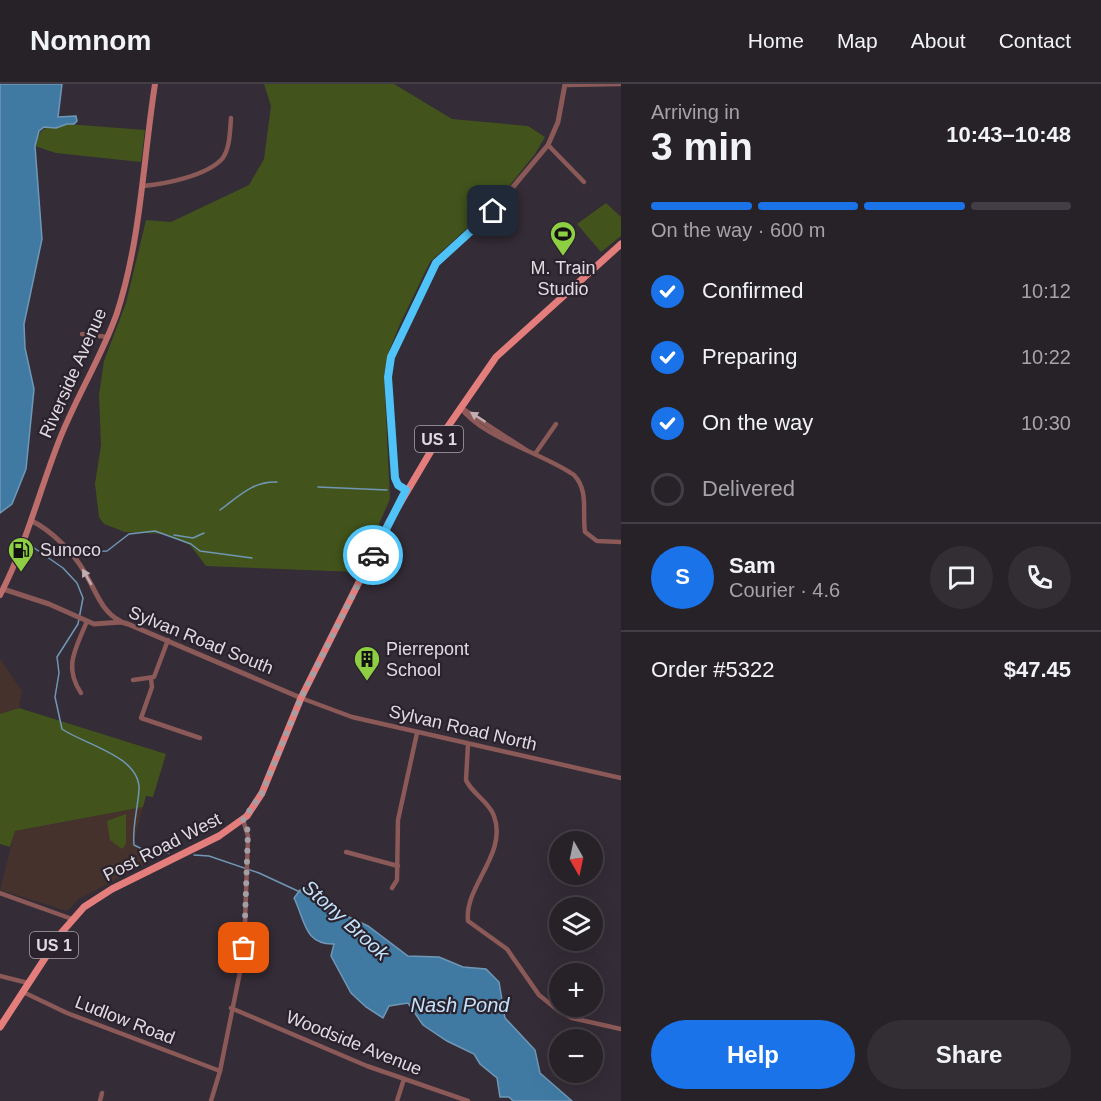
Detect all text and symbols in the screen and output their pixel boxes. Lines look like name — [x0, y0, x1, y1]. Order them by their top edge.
text: Nomnom — [30, 25, 151, 56]
text: Home — [748, 29, 804, 52]
text: Map — [837, 29, 878, 52]
text: About — [911, 29, 966, 52]
text: Contact — [999, 29, 1071, 52]
text: Arriving in — [651, 101, 740, 123]
text: 10:43–10:48 — [946, 122, 1071, 147]
text: 3 min — [651, 125, 753, 168]
pin — [467, 185, 518, 236]
icon: home — [476, 194, 509, 227]
sports icon: M. Train Studio — [548, 219, 578, 257]
text: On the way · 600 m — [651, 219, 826, 241]
place label: M. Train Studio — [530, 258, 596, 299]
icon: check — [651, 275, 684, 308]
text: Confirmed — [702, 278, 803, 303]
text: 10:12 — [1021, 280, 1071, 302]
street label: Riverside Avenue — [35, 305, 111, 441]
icon: check — [651, 341, 684, 374]
text: Preparing — [702, 344, 797, 369]
text: 10:22 — [1021, 346, 1071, 368]
icon: check — [651, 407, 684, 440]
text: On the way — [702, 410, 813, 435]
one-way arrow — [471, 411, 487, 423]
text: 10:30 — [1021, 412, 1071, 434]
road number: US 1 — [415, 426, 463, 452]
text: Delivered — [702, 476, 795, 501]
courier — [343, 525, 403, 585]
fuel station icon: Sunoco — [6, 535, 36, 573]
icon: car — [357, 539, 390, 572]
place label: Sunoco — [40, 540, 101, 560]
button: chat — [930, 546, 993, 609]
button: phone — [1008, 546, 1071, 609]
text: Sam — [729, 553, 775, 578]
text: S — [675, 564, 690, 589]
one-way arrow — [82, 568, 92, 585]
text: Courier · 4.6 — [729, 579, 840, 601]
street label: Sylvan Road South — [126, 602, 276, 678]
place label: Pierrepont School — [386, 639, 469, 680]
building icon: Pierrepont School — [352, 644, 382, 682]
text: Order #5322 — [651, 657, 775, 682]
text: $47.45 — [1004, 657, 1071, 682]
street label: Sylvan Road North — [387, 701, 539, 755]
street label: Post Road West — [100, 809, 224, 885]
north arrow — [549, 831, 603, 885]
map controls — [549, 831, 603, 1083]
water label: Stony Brook — [298, 875, 395, 965]
button: layers — [549, 897, 603, 951]
pin — [218, 922, 269, 973]
icon: bag — [227, 931, 260, 964]
road number: US 1 — [30, 932, 78, 958]
button: + — [549, 963, 603, 1017]
street label: Ludlow Road — [72, 992, 178, 1048]
water label: Nash Pond — [411, 994, 510, 1016]
street label: Woodside Avenue — [283, 1007, 425, 1079]
button: Help — [651, 1020, 855, 1089]
button: Share — [867, 1020, 1071, 1089]
button: − — [549, 1029, 603, 1083]

